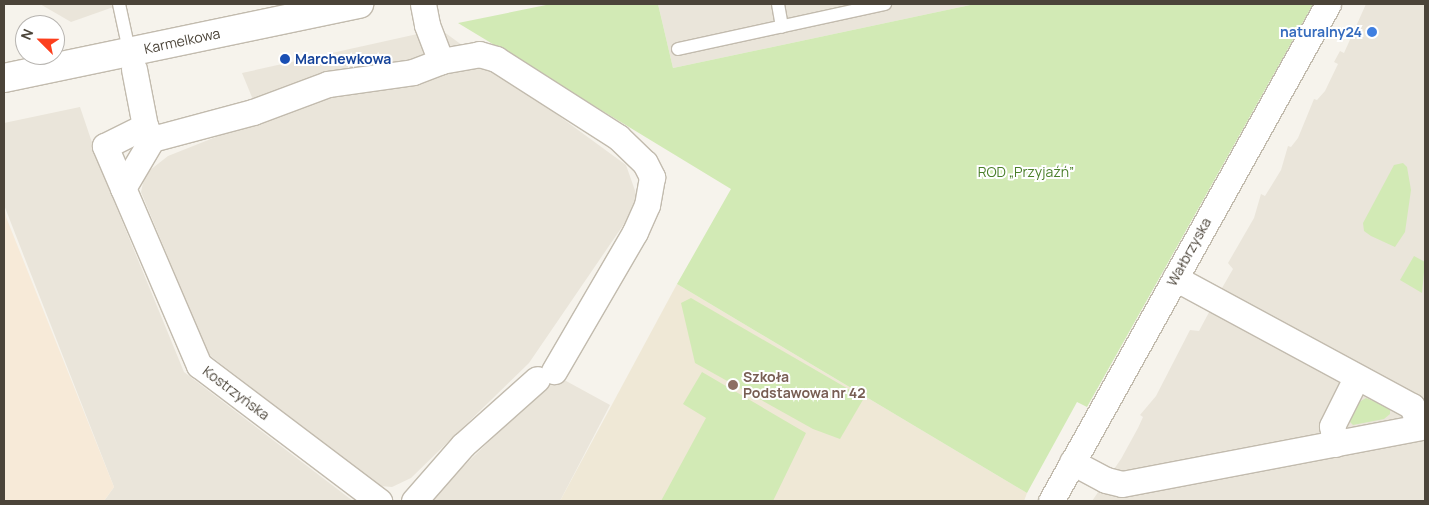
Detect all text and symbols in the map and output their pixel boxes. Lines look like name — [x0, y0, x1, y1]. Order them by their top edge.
north arrow — [15, 15, 65, 65]
place label: naturalny24 — [1280, 24, 1362, 40]
street label: Karmelkowa — [142, 25, 222, 57]
text: N — [16, 26, 37, 43]
marker: naturalny24 — [1366, 26, 1378, 38]
place label: Marchewkowa — [295, 51, 391, 67]
marker: Marchewkowa — [279, 53, 291, 65]
park label: ROD „Przyjaźń” — [978, 164, 1074, 180]
street label: Wałbrzyska — [1163, 215, 1215, 289]
street label: Kostrzyńska — [199, 363, 273, 423]
place label: Szkoła Podstawowa nr 42 — [743, 369, 866, 402]
marker: Szkoła Podstawowa nr 42 — [727, 379, 739, 391]

